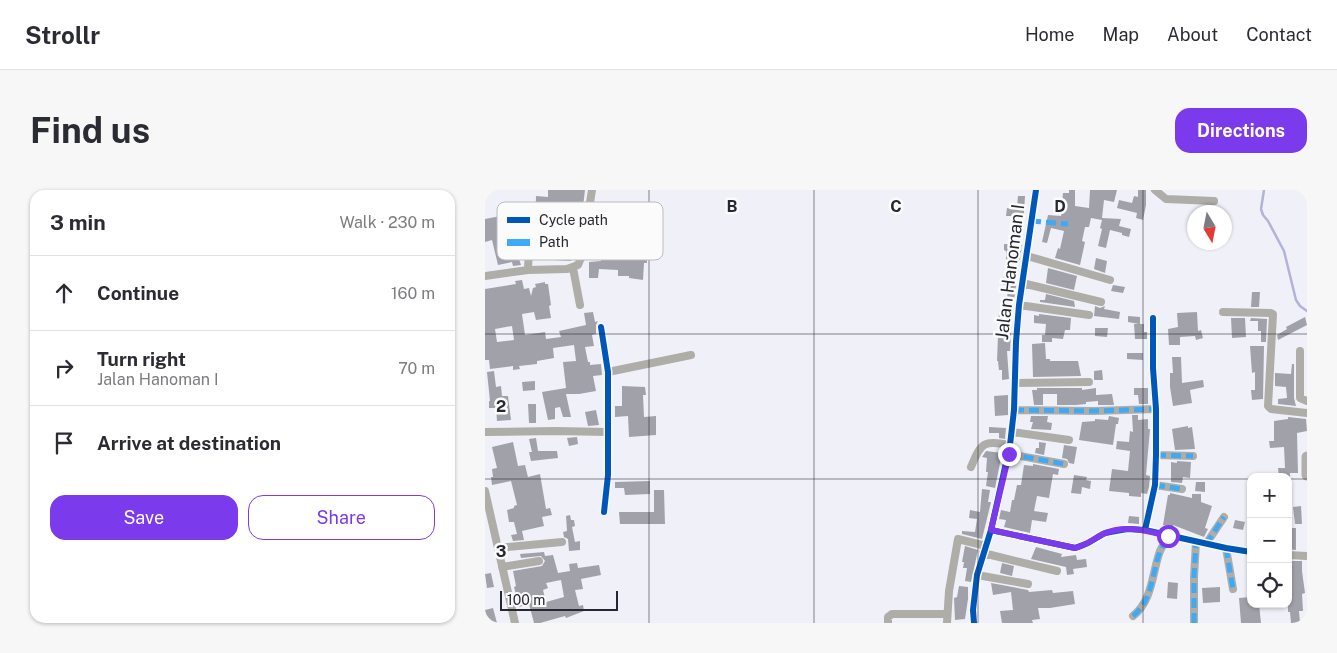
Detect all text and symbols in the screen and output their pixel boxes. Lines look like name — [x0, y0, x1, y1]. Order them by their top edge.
text: Strollr — [25, 21, 100, 49]
text: Home — [1025, 24, 1075, 45]
text: Map — [1103, 24, 1139, 45]
text: About — [1167, 24, 1218, 45]
text: Contact — [1246, 24, 1312, 45]
button: Directions — [1175, 108, 1307, 153]
text: Find us — [30, 110, 150, 151]
text: B — [727, 197, 738, 216]
text: C — [890, 197, 902, 216]
text: D — [1054, 197, 1066, 216]
legend — [497, 202, 663, 260]
street label: Jalan Hanoman I — [991, 203, 1028, 341]
north arrow — [1187, 205, 1232, 250]
text: 3 min — [50, 210, 106, 235]
text: Cycle path — [539, 212, 608, 228]
text: Walk · 230 m — [339, 213, 435, 232]
text: Path — [539, 234, 569, 250]
icon: ahead — [50, 279, 78, 307]
text: Continue — [97, 282, 179, 304]
text: 160 m — [391, 284, 435, 303]
text: Turn right — [97, 348, 186, 370]
icon: right — [50, 354, 78, 382]
text: 70 m — [398, 359, 435, 378]
text: Jalan Hanoman I — [97, 370, 218, 389]
text: 2 — [496, 397, 506, 416]
icon: arrive — [50, 429, 78, 457]
text: Arrive at destination — [97, 432, 281, 454]
route end — [998, 443, 1021, 466]
map controls — [1247, 473, 1292, 608]
button: + — [1247, 473, 1292, 518]
button: Save — [50, 495, 238, 540]
button: Share — [248, 495, 435, 540]
button: − — [1247, 518, 1292, 563]
route start — [1157, 525, 1180, 548]
text: 3 — [496, 542, 506, 561]
button: locate — [1247, 563, 1292, 608]
scale bar — [500, 588, 617, 611]
text: 100 m — [507, 592, 545, 608]

